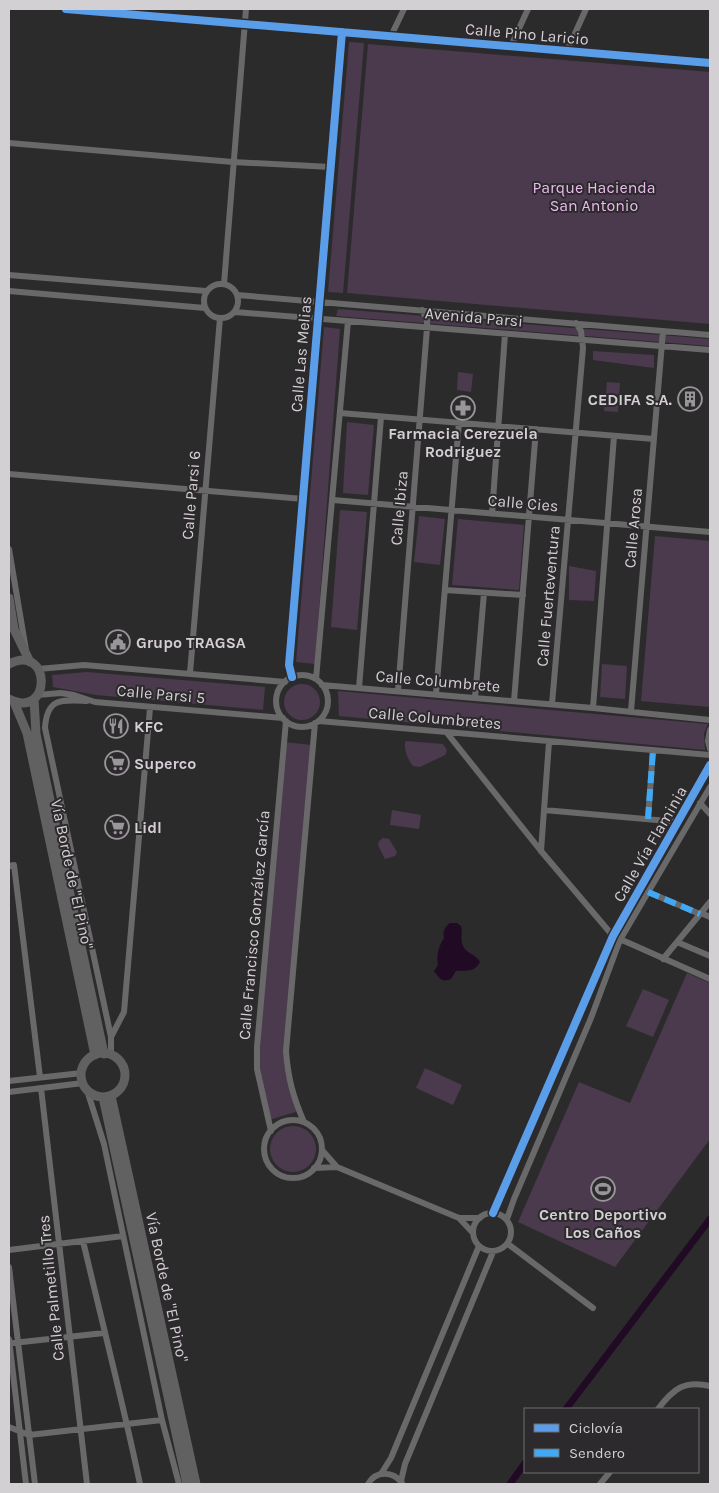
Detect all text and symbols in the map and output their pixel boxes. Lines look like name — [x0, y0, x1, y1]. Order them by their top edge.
street label: Calle Pino Laricio — [464, 19, 590, 49]
park label: Parque Hacienda San Antonio — [532, 178, 656, 215]
street label: Calle Las Melias — [286, 295, 316, 413]
street label: Avenida Parsi — [424, 303, 524, 331]
building icon: CEDIFA S.A. — [677, 386, 703, 412]
place label: CEDIFA S.A. — [588, 390, 673, 409]
pharmacy icon: Farmacia Cerezuela Rodriguez — [450, 395, 476, 421]
place label: Farmacia Cerezuela Rodriguez — [388, 424, 538, 461]
street label: Calle Parsi 6 — [178, 450, 204, 540]
street label: Calle Ibiza — [386, 470, 412, 546]
street label: Calle Arosa — [620, 487, 646, 569]
street label: Calle Cies — [487, 490, 559, 516]
street label: Calle Fuerteventura — [532, 525, 564, 667]
public building icon: Grupo TRAGSA — [105, 629, 131, 655]
place label: Grupo TRAGSA — [136, 633, 246, 652]
street label: Calle Columbrete — [375, 666, 501, 696]
street label: Calle Parsi 5 — [116, 681, 206, 707]
street label: Calle Columbretes — [368, 703, 502, 733]
restaurant icon: KFC — [103, 713, 129, 739]
place label: KFC — [134, 717, 163, 736]
supermarket icon: Superco — [104, 750, 130, 776]
place label: Superco — [134, 754, 196, 773]
street label: Calle Vía Flaminia — [609, 783, 691, 905]
street label: Vía Borde de "El Pino" — [47, 797, 97, 951]
street label: Calle Francisco González García — [234, 809, 274, 1041]
supermarket icon: Lidl — [104, 814, 130, 840]
place label: Lidl — [134, 818, 162, 837]
sports icon: Centro Deportivo Los Caños — [590, 1176, 616, 1202]
place label: Centro Deportivo Los Caños — [539, 1205, 667, 1242]
street label: Vía Borde de "El Pino" — [142, 1210, 192, 1364]
street label: Calle Palmetillo Tres — [34, 1214, 68, 1362]
legend — [524, 1408, 699, 1473]
text: Ciclovía — [569, 1419, 623, 1437]
text: Sendero — [569, 1444, 625, 1462]

